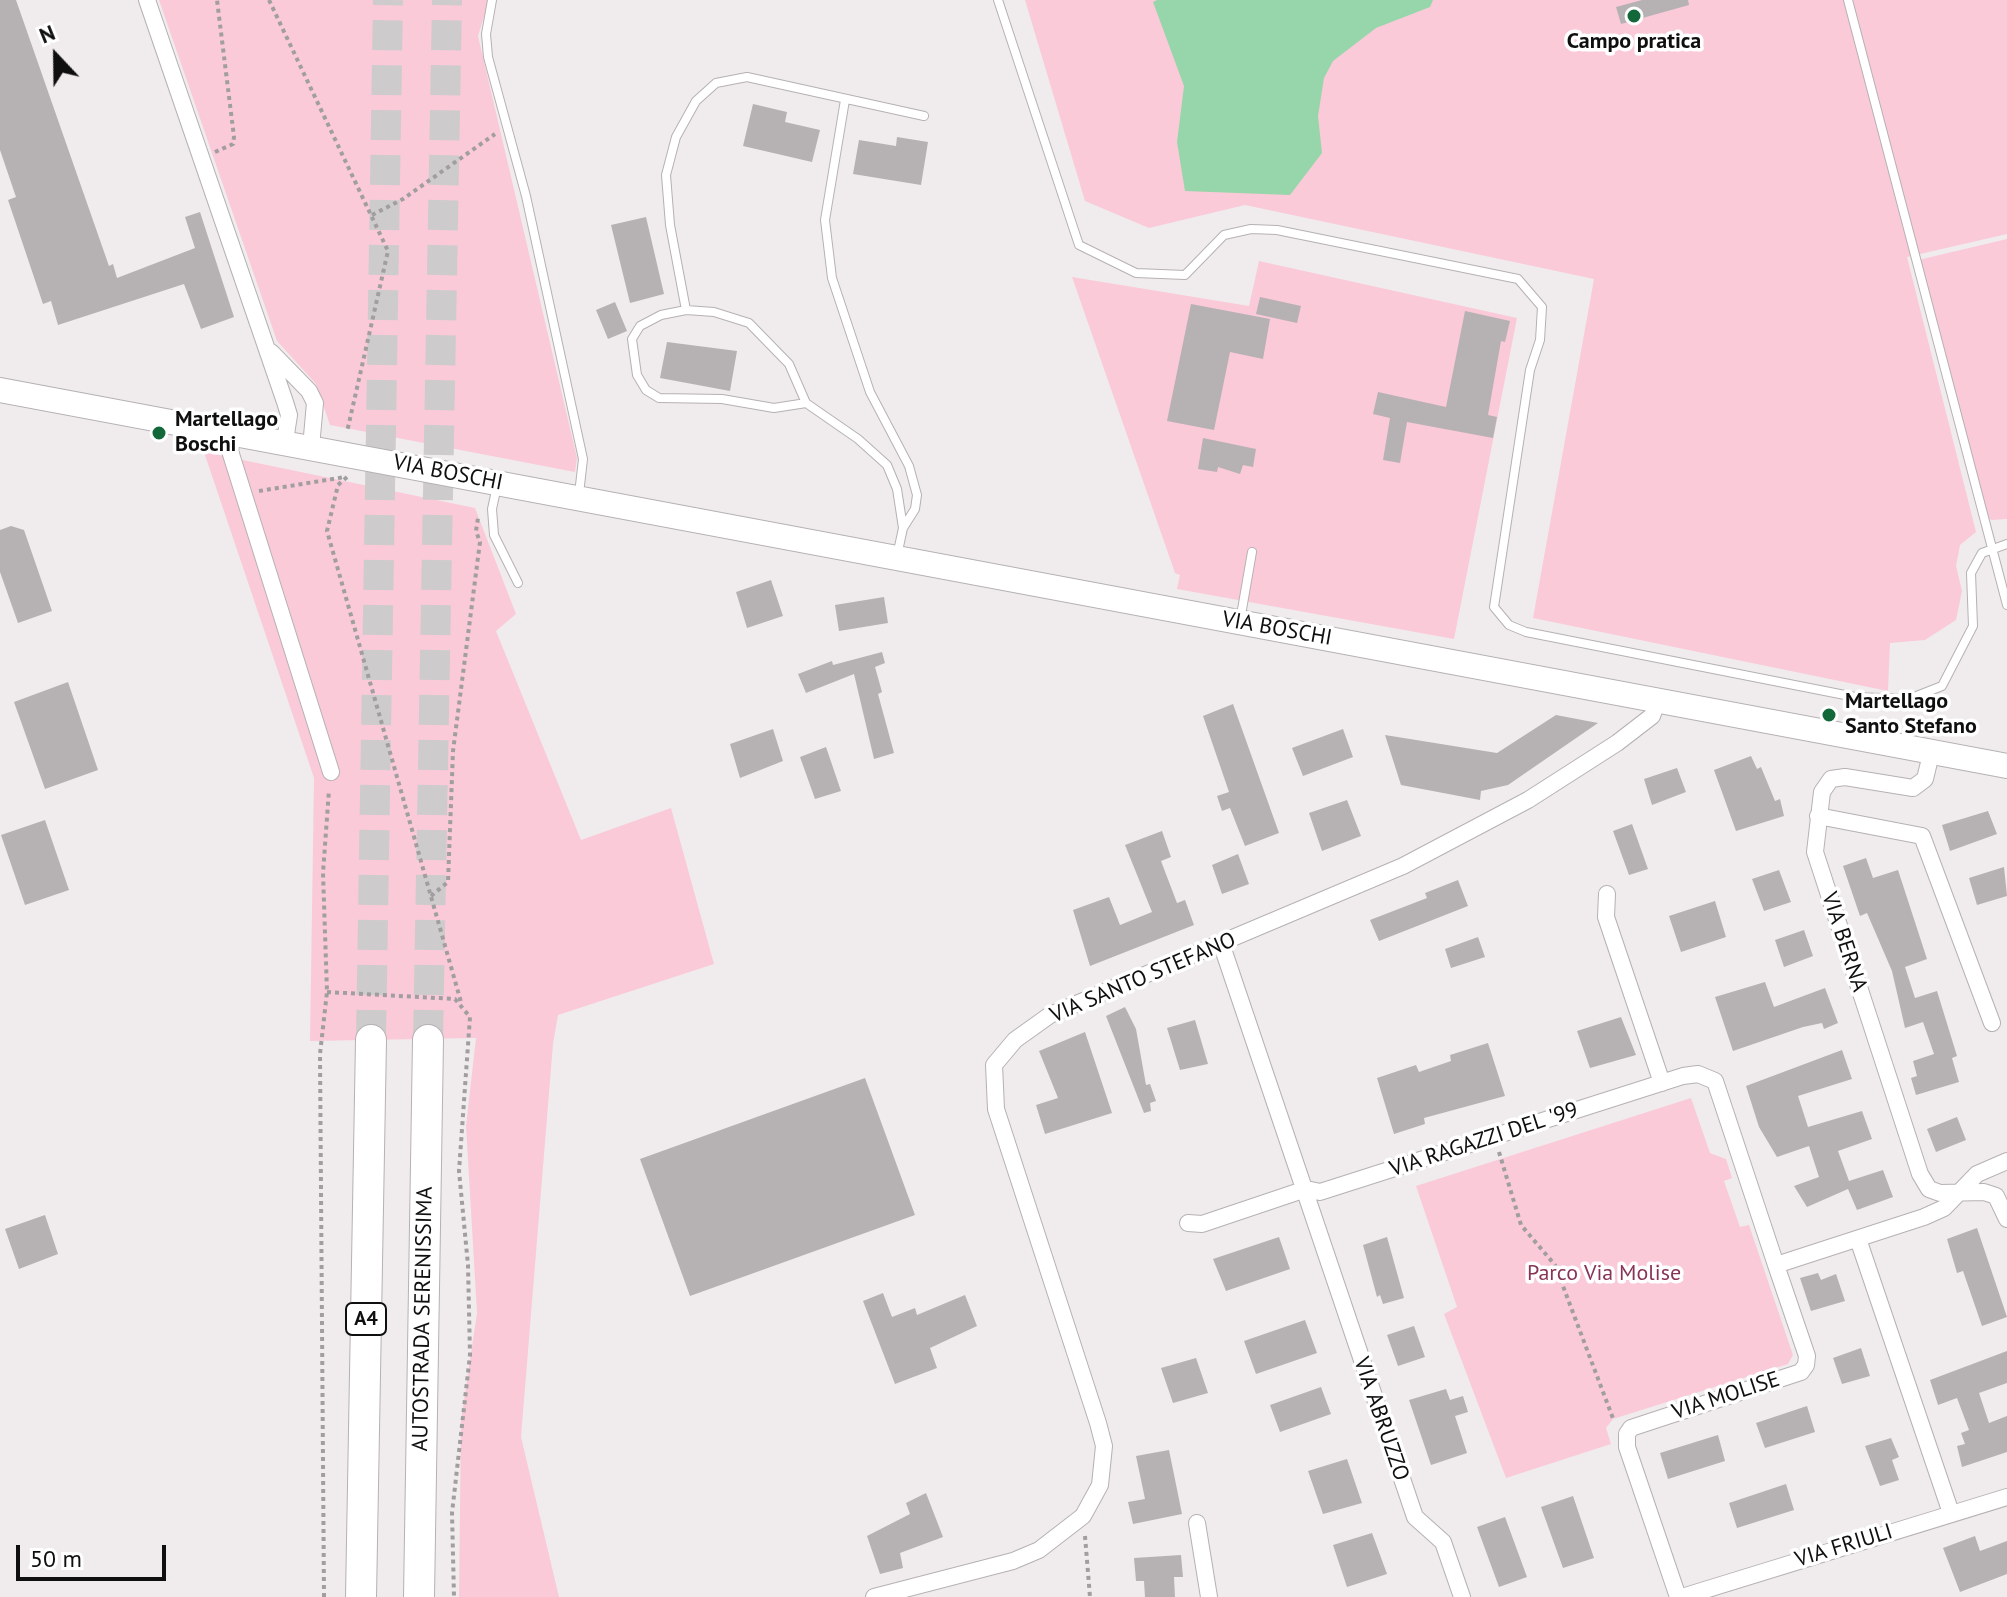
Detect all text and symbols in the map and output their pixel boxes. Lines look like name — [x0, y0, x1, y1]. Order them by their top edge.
marker: Campo pratica — [1625, 7, 1643, 25]
north arrow — [16, 16, 96, 96]
text: N — [35, 18, 59, 49]
place label: Campo pratica — [1567, 29, 1701, 55]
place label: Martellago Boschi — [175, 407, 278, 458]
marker: Martellago Boschi — [150, 424, 168, 442]
street label: VIA BOSCHI — [391, 449, 505, 497]
street label: VIA BOSCHI — [1220, 606, 1334, 652]
place label: Martellago Santo Stefano — [1845, 689, 1977, 740]
marker: Martellago Santo Stefano — [1820, 706, 1838, 724]
street label: VIA BERNA — [1816, 889, 1872, 995]
street label: VIA SANTO STEFANO — [1046, 927, 1240, 1029]
street label: VIA RAGAZZI DEL '99 — [1386, 1097, 1582, 1183]
street label: AUTOSTRADA SERENISSIMA — [407, 1186, 439, 1452]
park label: Parco Via Molise — [1527, 1261, 1681, 1287]
road number: A4 — [346, 1303, 386, 1335]
street label: VIA ABRUZZO — [1348, 1354, 1414, 1484]
street label: VIA MOLISE — [1669, 1366, 1783, 1426]
street label: VIA FRIULI — [1792, 1519, 1896, 1573]
scale bar — [20, 1529, 170, 1579]
text: 50 m — [30, 1543, 82, 1574]

